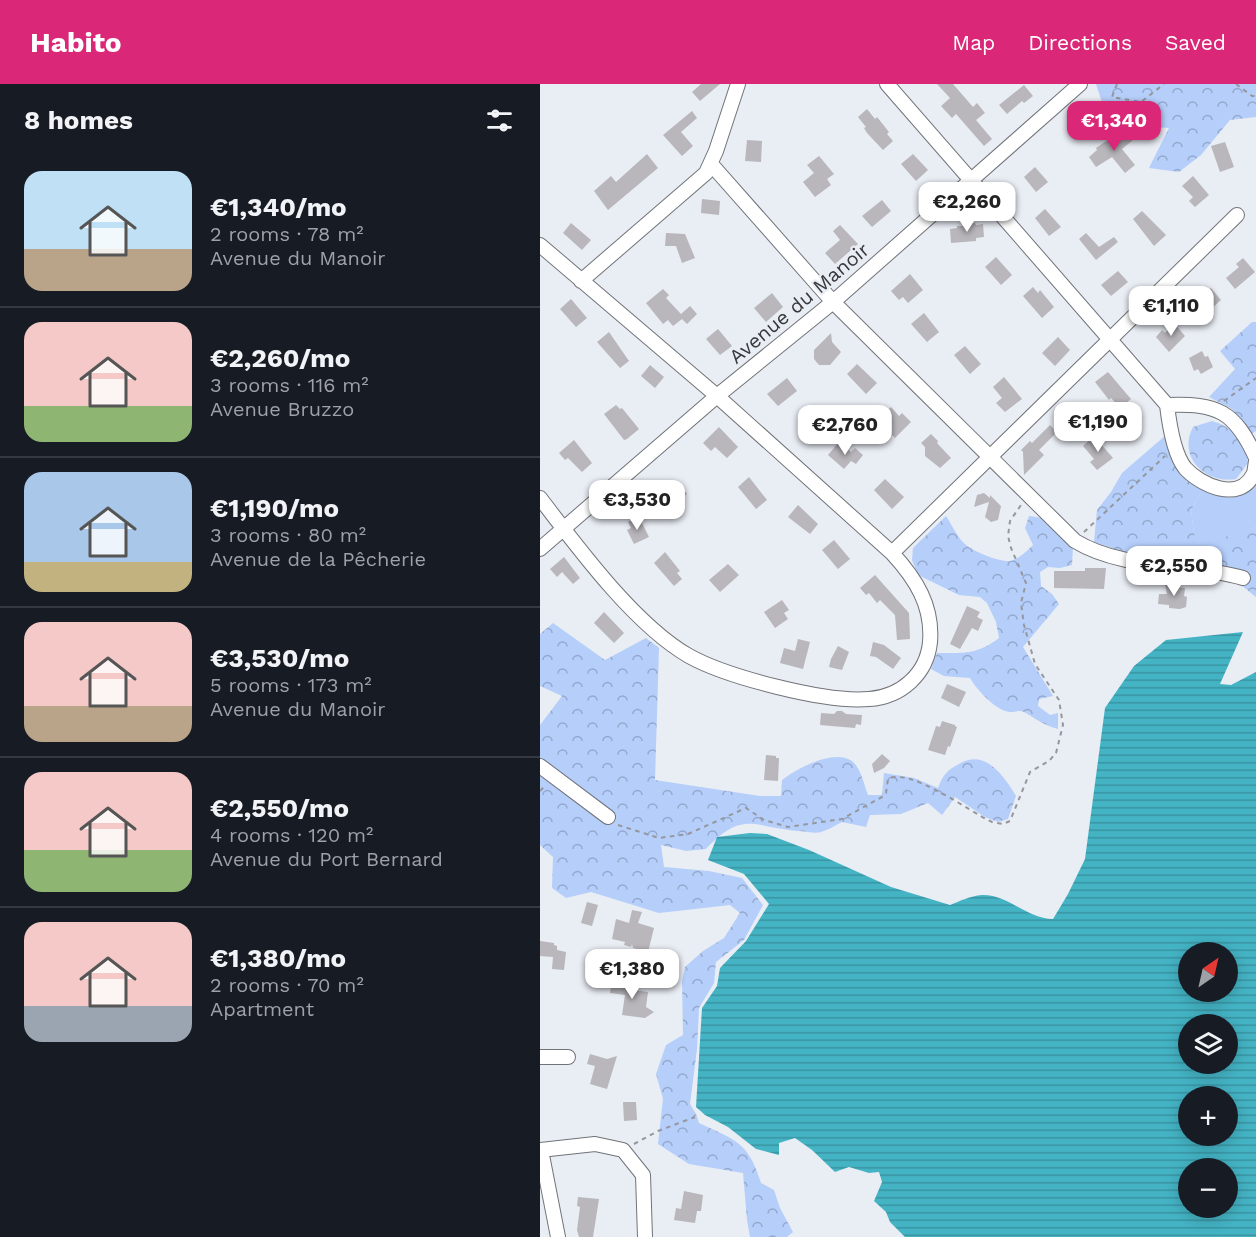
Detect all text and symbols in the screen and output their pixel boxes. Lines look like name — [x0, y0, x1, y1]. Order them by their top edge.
text: Habito — [30, 26, 122, 59]
text: Map — [952, 30, 995, 55]
text: Directions — [1028, 30, 1132, 55]
text: Saved — [1165, 30, 1226, 55]
pin: €1,340 — [1065, 101, 1163, 152]
icon: filters — [483, 104, 516, 137]
text: 8 homes — [24, 105, 133, 135]
text: €1,340 — [1081, 108, 1147, 132]
pin: €2,260 — [918, 182, 1016, 233]
text: €2,260 — [933, 189, 1001, 213]
text: €1,340/mo — [210, 192, 347, 222]
icon: home — [72, 195, 144, 267]
text: 2 rooms · 78 m² — [210, 222, 364, 246]
street label: Avenue du Manoir — [724, 237, 874, 369]
text: Avenue du Manoir — [210, 246, 385, 270]
pin: €1,110 — [1122, 286, 1220, 337]
text: €1,110 — [1143, 293, 1199, 317]
text: €2,260/mo — [210, 343, 350, 373]
icon: home — [72, 346, 144, 418]
text: 3 rooms · 116 m² — [210, 373, 369, 397]
text: Avenue Bruzzo — [210, 397, 354, 421]
pin: €1,190 — [1049, 402, 1147, 453]
pin: €2,760 — [796, 405, 894, 456]
text: €1,190 — [1068, 409, 1128, 433]
text: €2,760 — [812, 412, 878, 436]
pin: €3,530 — [588, 480, 686, 531]
text: €3,530 — [603, 487, 671, 511]
text: €1,190/mo — [210, 493, 339, 523]
icon: home — [72, 496, 144, 568]
text: 3 rooms · 80 m² — [210, 523, 366, 547]
pin: €2,550 — [1125, 546, 1223, 597]
text: Avenue de la Pêcherie — [210, 547, 426, 571]
text: €2,550 — [1140, 553, 1208, 577]
text: €3,530/mo — [210, 643, 349, 673]
icon: home — [72, 646, 144, 718]
text: 5 rooms · 173 m² — [210, 673, 372, 697]
text: Avenue du Manoir — [210, 697, 385, 721]
text: €2,550/mo — [210, 793, 349, 823]
icon: home — [72, 796, 144, 868]
text: 4 rooms · 120 m² — [210, 823, 373, 847]
text: Avenue du Port Bernard — [210, 847, 443, 871]
north arrow — [1178, 942, 1238, 1002]
map controls — [1178, 942, 1238, 1218]
text: €1,380/mo — [210, 943, 346, 973]
icon: home — [72, 946, 144, 1018]
pin: €1,380 — [583, 949, 681, 1000]
text: €1,380 — [599, 956, 665, 980]
text: 2 rooms · 70 m² — [210, 973, 364, 997]
text: Apartment — [210, 997, 314, 1021]
button: layers — [1178, 1014, 1238, 1074]
button: + — [1178, 1086, 1238, 1146]
button: − — [1178, 1158, 1238, 1218]

